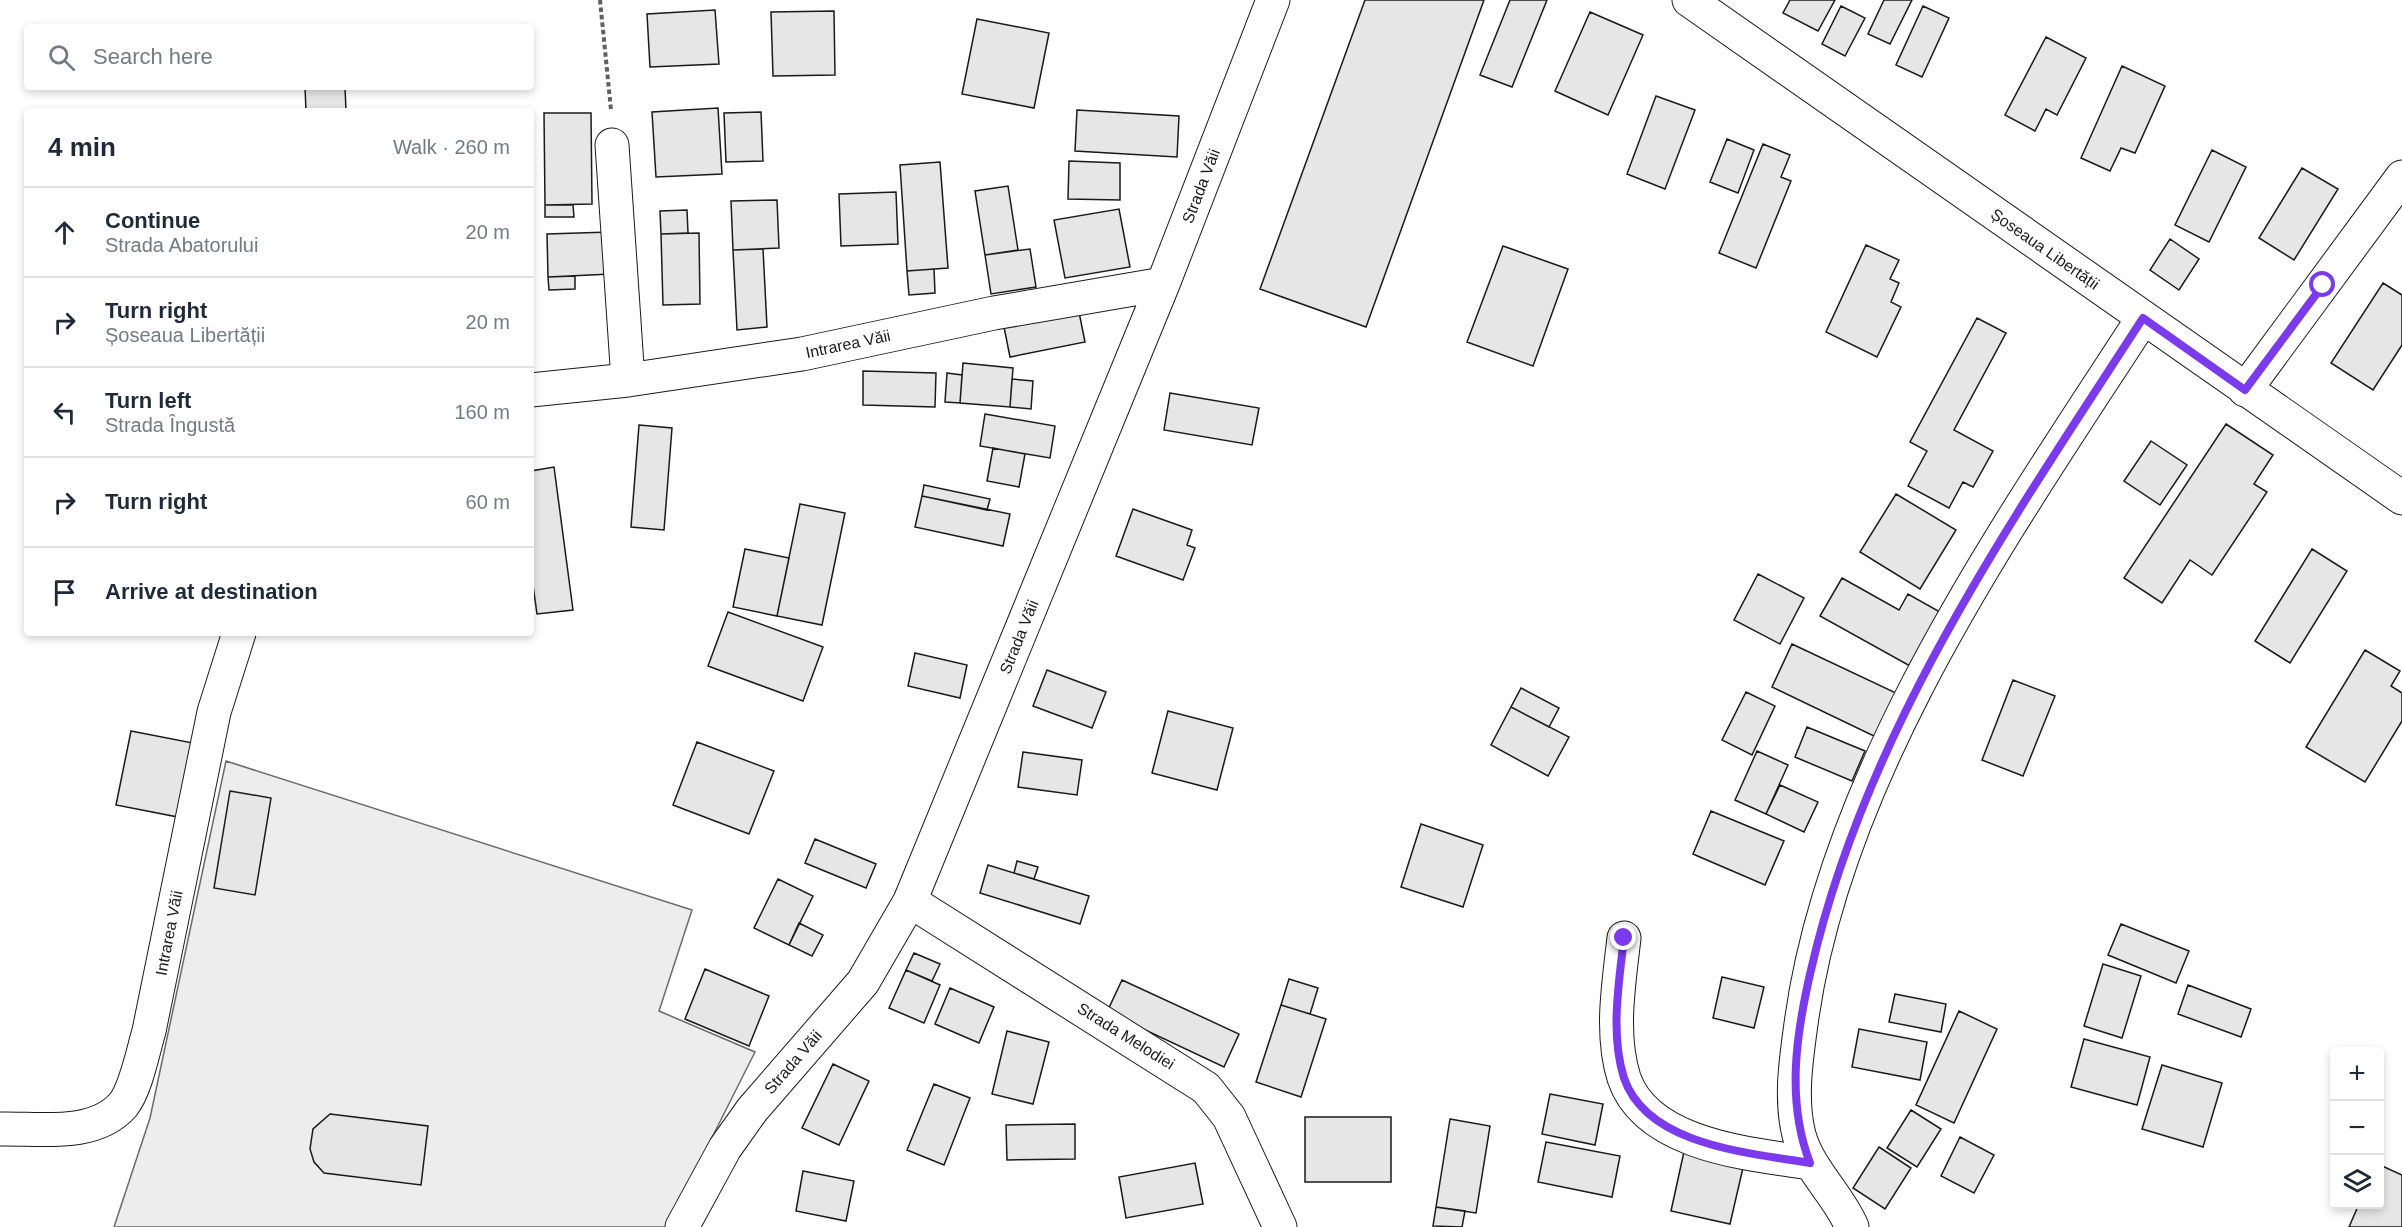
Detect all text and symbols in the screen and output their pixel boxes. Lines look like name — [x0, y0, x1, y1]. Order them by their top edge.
search box — [24, 24, 534, 90]
icon: search — [45, 41, 78, 74]
text: Search here — [93, 44, 213, 69]
text: 4 min — [48, 132, 116, 162]
text: Walk · 260 m — [393, 136, 510, 158]
street label: Strada Văii — [1179, 146, 1223, 226]
street label: Șoseaua Libertății — [1988, 205, 2102, 293]
text: Continue — [105, 208, 200, 233]
icon: ahead — [48, 216, 81, 249]
text: 20 m — [466, 221, 510, 243]
text: Strada Abatorului — [105, 234, 258, 256]
route start — [2309, 271, 2335, 297]
text: Turn right — [105, 298, 207, 323]
icon: right — [48, 306, 81, 339]
text: 20 m — [466, 311, 510, 333]
text: Șoseaua Libertății — [105, 324, 265, 346]
street label: Intrarea Văii — [804, 327, 892, 361]
text: Turn left — [105, 388, 191, 413]
icon: left — [48, 396, 81, 429]
text: 160 m — [454, 401, 510, 423]
text: Strada Îngustă — [105, 414, 235, 436]
icon: right — [48, 486, 81, 519]
text: Turn right — [105, 489, 207, 514]
text: 60 m — [466, 491, 510, 513]
icon: arrive — [48, 576, 81, 609]
text: Arrive at destination — [105, 579, 318, 604]
street label: Strada Văii — [996, 598, 1042, 676]
street label: Intrarea Văii — [152, 889, 186, 977]
route end — [1610, 924, 1636, 950]
street label: Strada Melodiei — [1074, 999, 1178, 1073]
street label: Strada Văii — [761, 1027, 825, 1097]
map controls — [2330, 1047, 2384, 1209]
button: + — [2330, 1047, 2384, 1101]
button: − — [2330, 1101, 2384, 1155]
button: layers — [2330, 1155, 2384, 1209]

